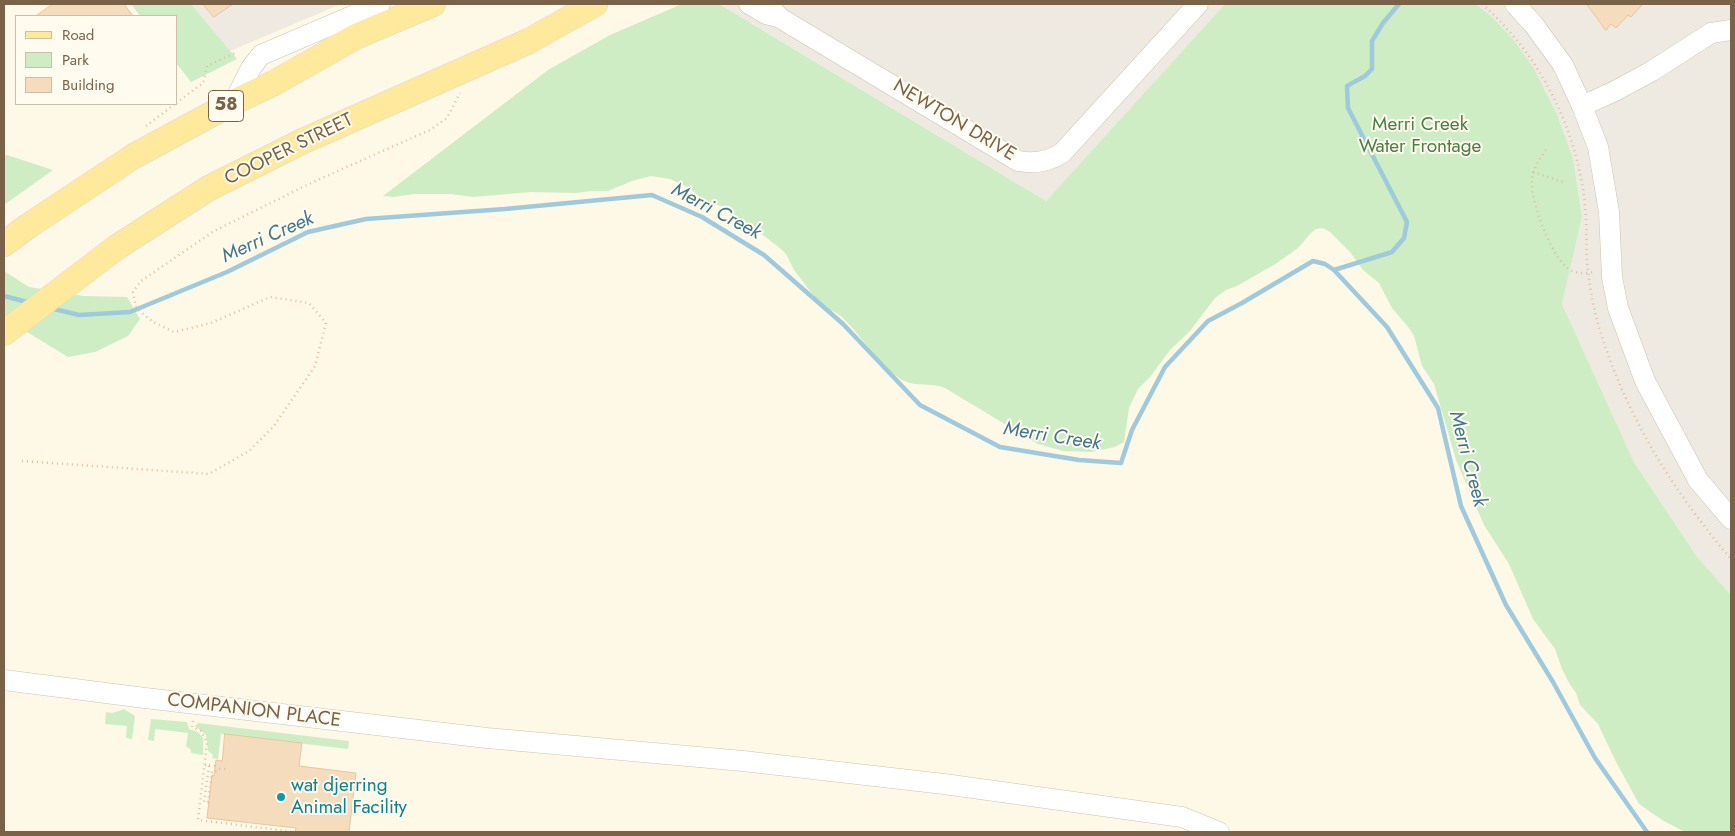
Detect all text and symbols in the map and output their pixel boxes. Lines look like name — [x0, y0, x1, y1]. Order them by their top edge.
legend — [15, 15, 178, 105]
text: Road — [62, 24, 94, 46]
text: Park — [62, 49, 89, 71]
text: Building — [62, 74, 114, 96]
street label: NEWTON DRIVE — [888, 75, 1020, 167]
road number: 58 — [208, 90, 244, 122]
street label: COOPER STREET — [221, 109, 357, 191]
park label: Merri Creek Water Frontage — [1359, 114, 1481, 158]
water label: Merri Creek — [667, 178, 765, 246]
water label: Merri Creek — [218, 207, 318, 269]
water label: Merri Creek — [1443, 408, 1491, 510]
water label: Merri Creek — [1002, 417, 1102, 457]
street label: COMPANION PLACE — [166, 689, 342, 733]
place label: wat djerring Animal Facility — [291, 775, 407, 819]
marker: wat djerring Animal Facility — [275, 791, 287, 803]

